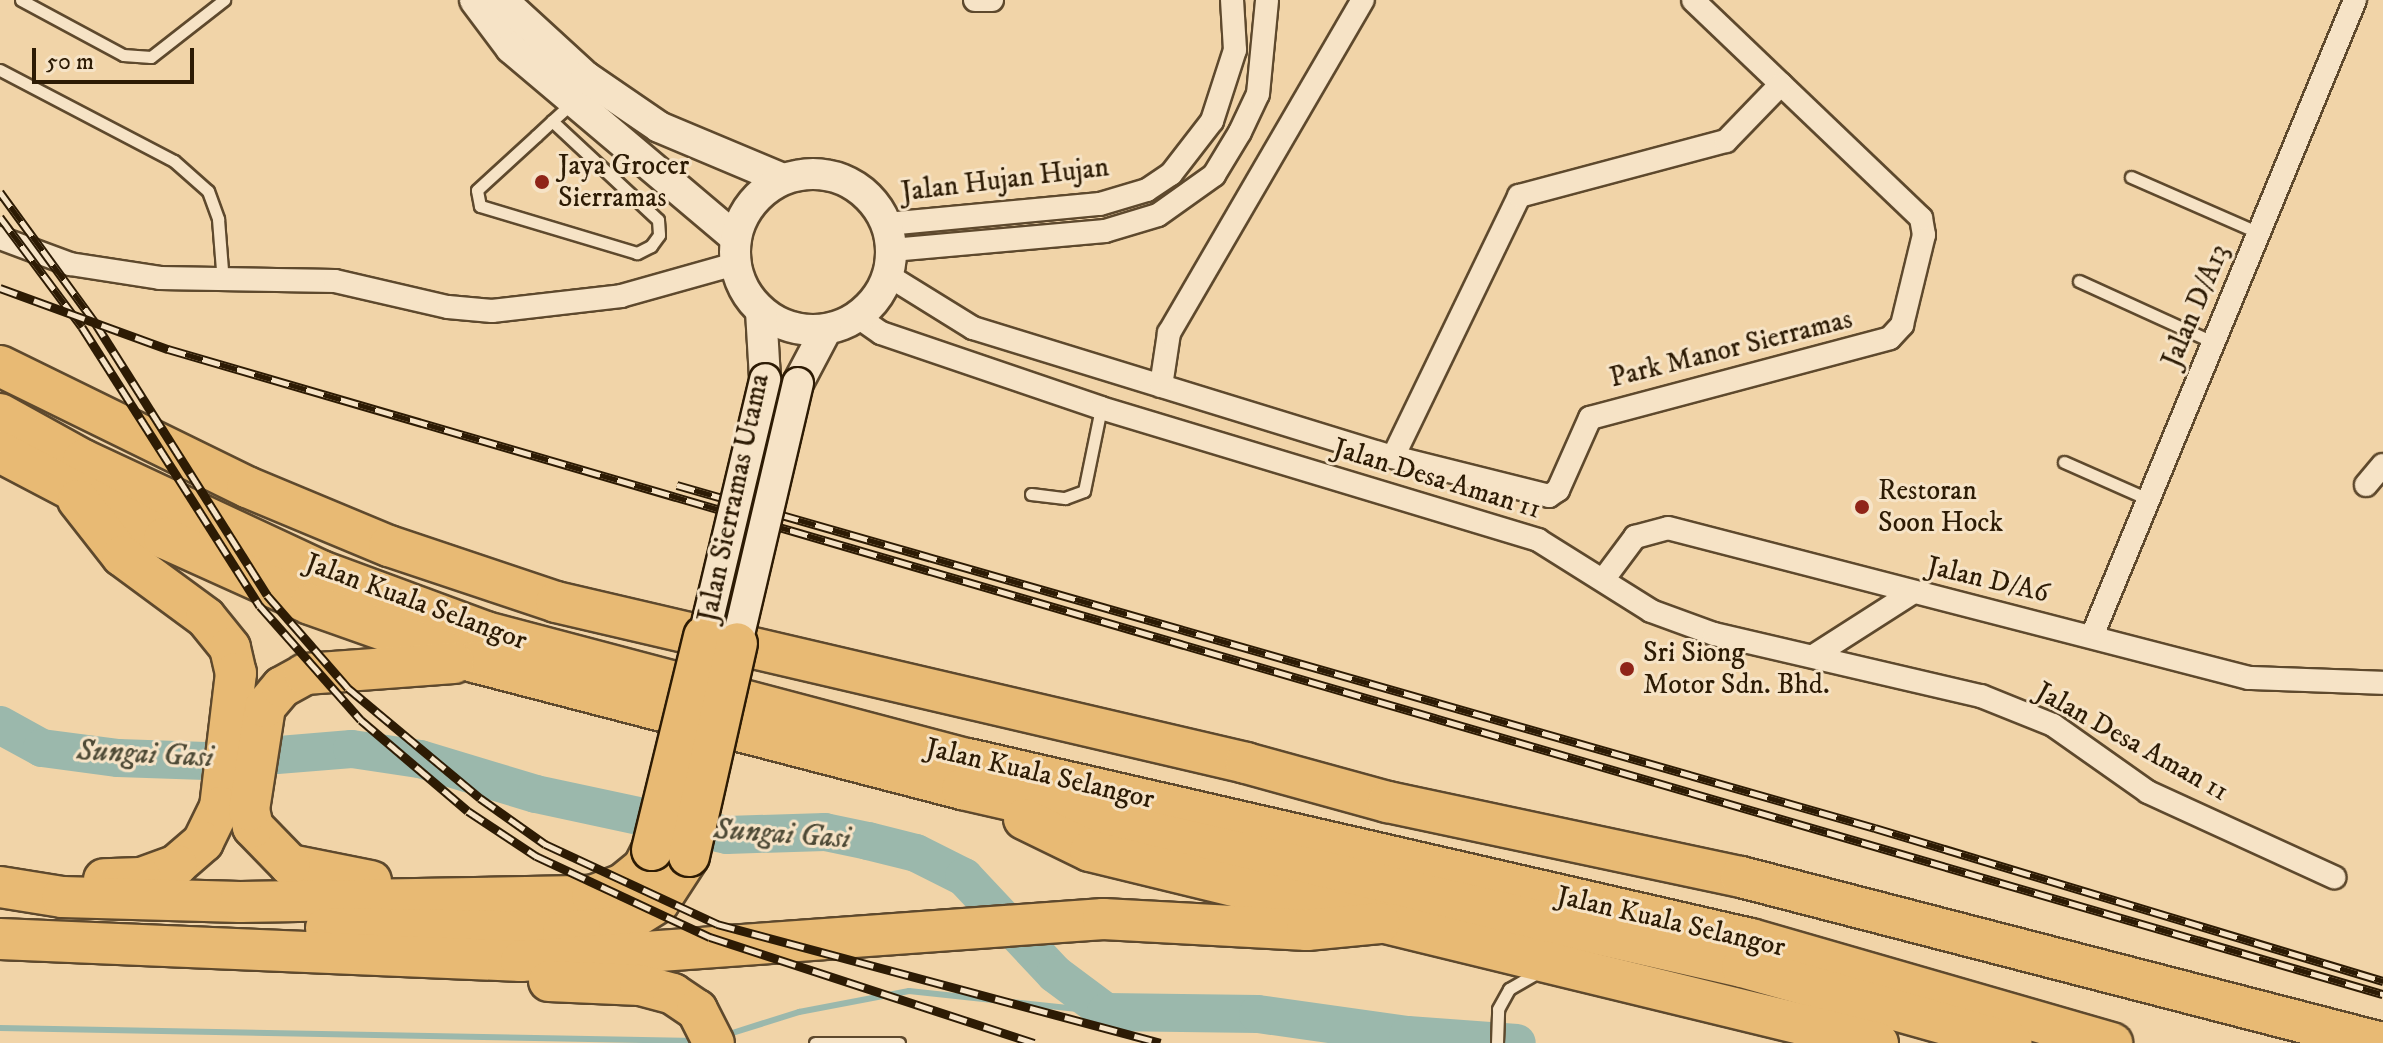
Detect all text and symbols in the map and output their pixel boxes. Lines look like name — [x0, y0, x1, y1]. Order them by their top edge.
scale bar — [36, 32, 198, 82]
text: 50 m — [46, 47, 94, 77]
place label: Jaya Grocer Sierramas — [558, 149, 689, 215]
street label: Jalan Hujan Hujan — [899, 151, 1111, 209]
marker: Jaya Grocer Sierramas — [533, 173, 551, 191]
street label: Jalan D/A13 — [2155, 239, 2237, 373]
street label: Park Manor Sierramas — [1606, 303, 1856, 395]
street label: Jalan Sierramas Utama — [691, 371, 777, 625]
street label: Jalan Desa Aman 11 — [1329, 431, 1545, 527]
place label: Restoran Soon Hock — [1878, 474, 2003, 540]
marker: Restoran Soon Hock — [1853, 498, 1871, 516]
street label: Jalan Kuala Selangor — [301, 546, 531, 658]
street label: Jalan D/A6 — [1924, 550, 2052, 610]
place label: Sri Siong Motor Sdn. Bhd. — [1643, 636, 1830, 702]
marker: Sri Siong Motor Sdn. Bhd. — [1618, 660, 1636, 678]
street label: Jalan Desa Aman 11 — [2030, 675, 2234, 809]
street label: Jalan Kuala Selangor — [923, 731, 1157, 817]
water label: Sungai Gasi — [76, 733, 214, 777]
water label: Sungai Gasi — [712, 812, 852, 858]
street label: Jalan Kuala Selangor — [1554, 879, 1788, 965]

